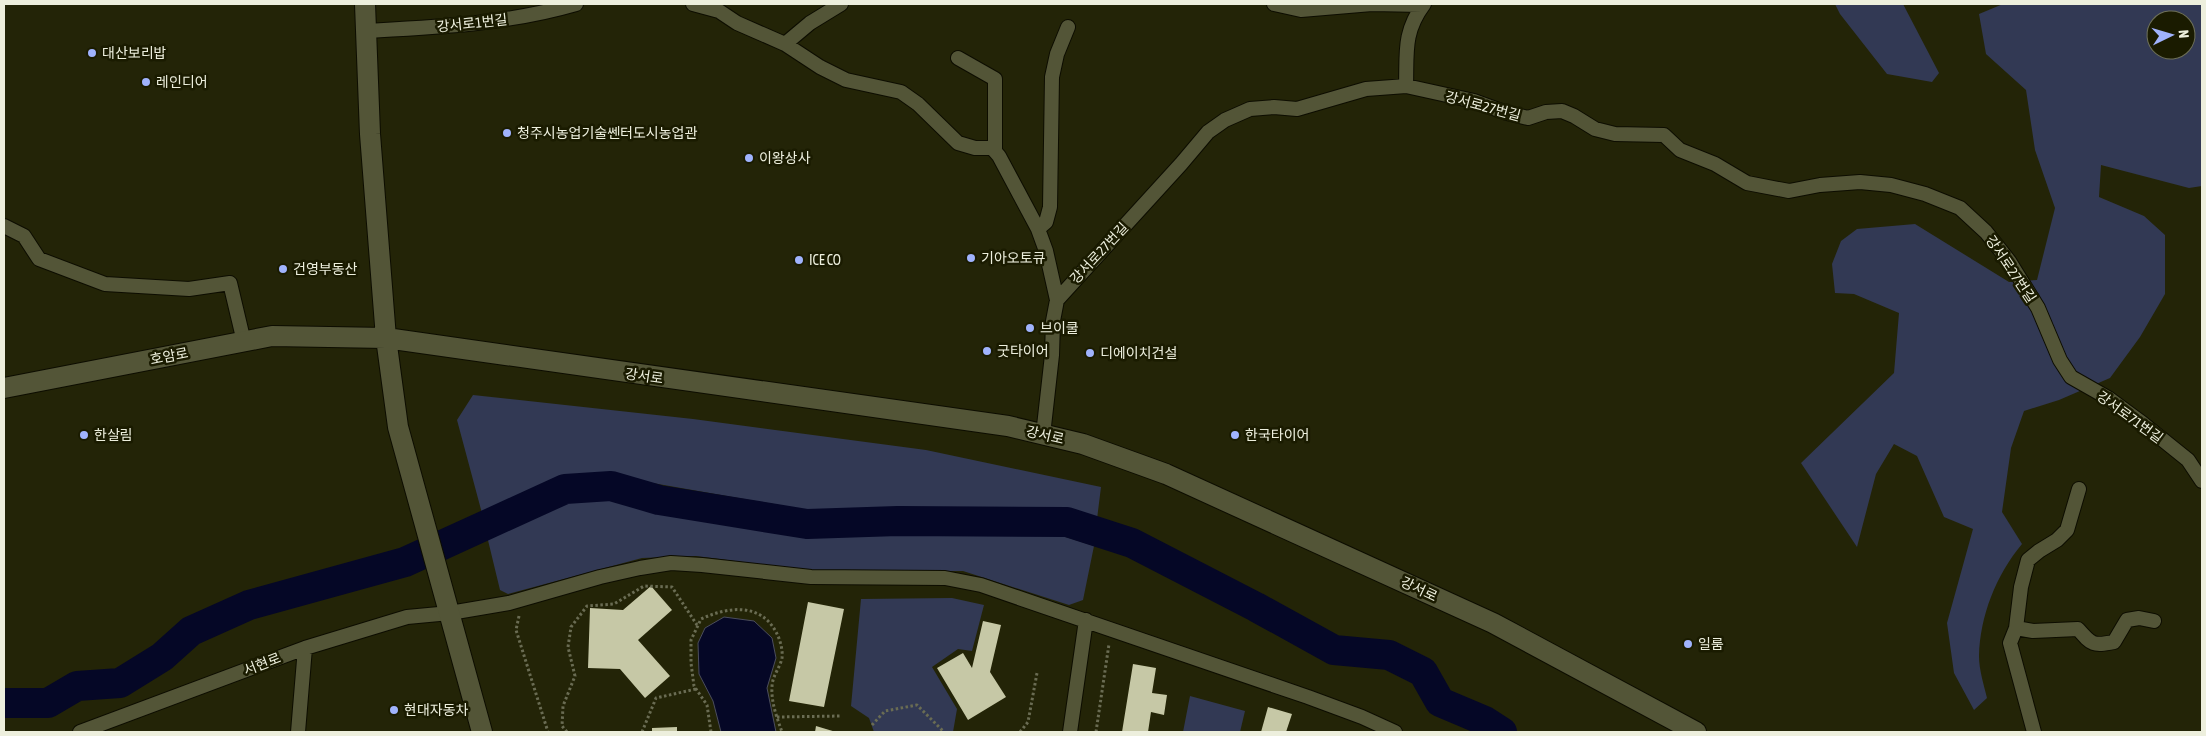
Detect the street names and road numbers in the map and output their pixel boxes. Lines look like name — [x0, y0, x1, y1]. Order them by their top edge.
street label: 강서로1번길 — [436, 11, 508, 35]
street label: 강서로27번길 — [1443, 88, 1523, 124]
street label: 강서로27번길 — [1067, 219, 1131, 287]
street label: 강서로27번길 — [1983, 232, 2039, 306]
street label: 호암로 — [149, 344, 190, 368]
street label: 강서로 — [624, 365, 664, 387]
street label: 강서로71번길 — [2094, 388, 2166, 446]
street label: 강서로 — [1024, 423, 1066, 447]
street label: 강서로 — [1398, 574, 1440, 604]
street label: 서현로 — [241, 650, 283, 678]

